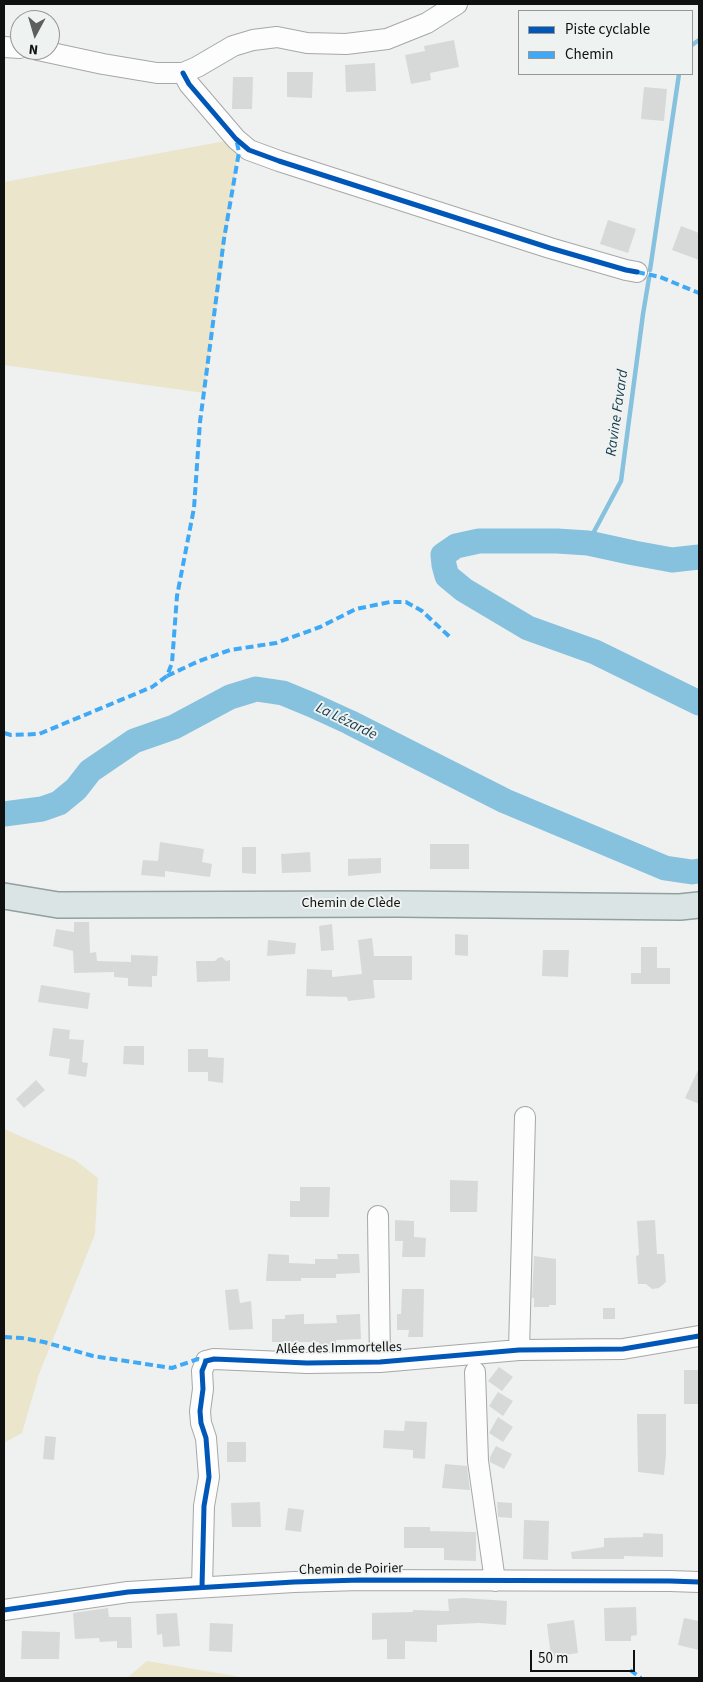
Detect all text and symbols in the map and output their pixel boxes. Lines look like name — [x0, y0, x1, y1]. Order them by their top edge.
north arrow — [10, 10, 60, 60]
legend — [518, 10, 693, 75]
text: Piste cyclable — [565, 19, 650, 40]
text: N — [28, 38, 39, 59]
text: Chemin — [565, 44, 614, 65]
water label: Ravine Favard — [603, 369, 633, 457]
water label: La Lézarde — [312, 699, 380, 745]
street label: Chemin de Clède — [302, 896, 400, 912]
street label: Allée des Immortelles — [276, 1340, 402, 1358]
street label: Chemin de Poirier — [299, 1561, 403, 1579]
scale bar — [533, 1640, 638, 1672]
text: 50 m — [538, 1648, 568, 1669]

